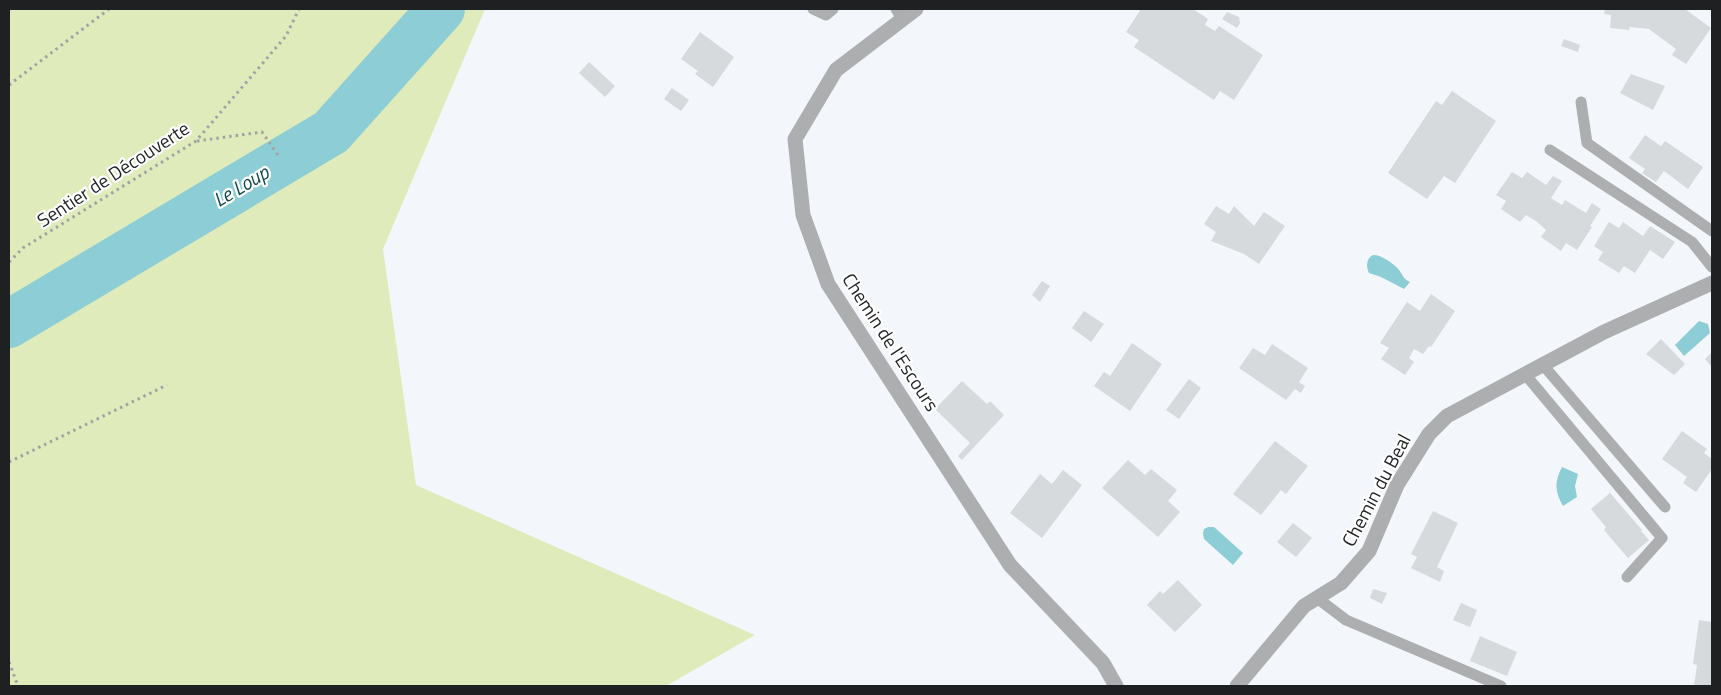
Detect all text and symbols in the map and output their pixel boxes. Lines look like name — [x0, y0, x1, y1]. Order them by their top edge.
street label: Sentier de Découverte — [31, 113, 195, 234]
water label: Le Loup — [207, 156, 275, 214]
street label: Chemin de l'Escours — [836, 267, 947, 417]
street label: Chemin du Beal — [1334, 428, 1417, 551]

